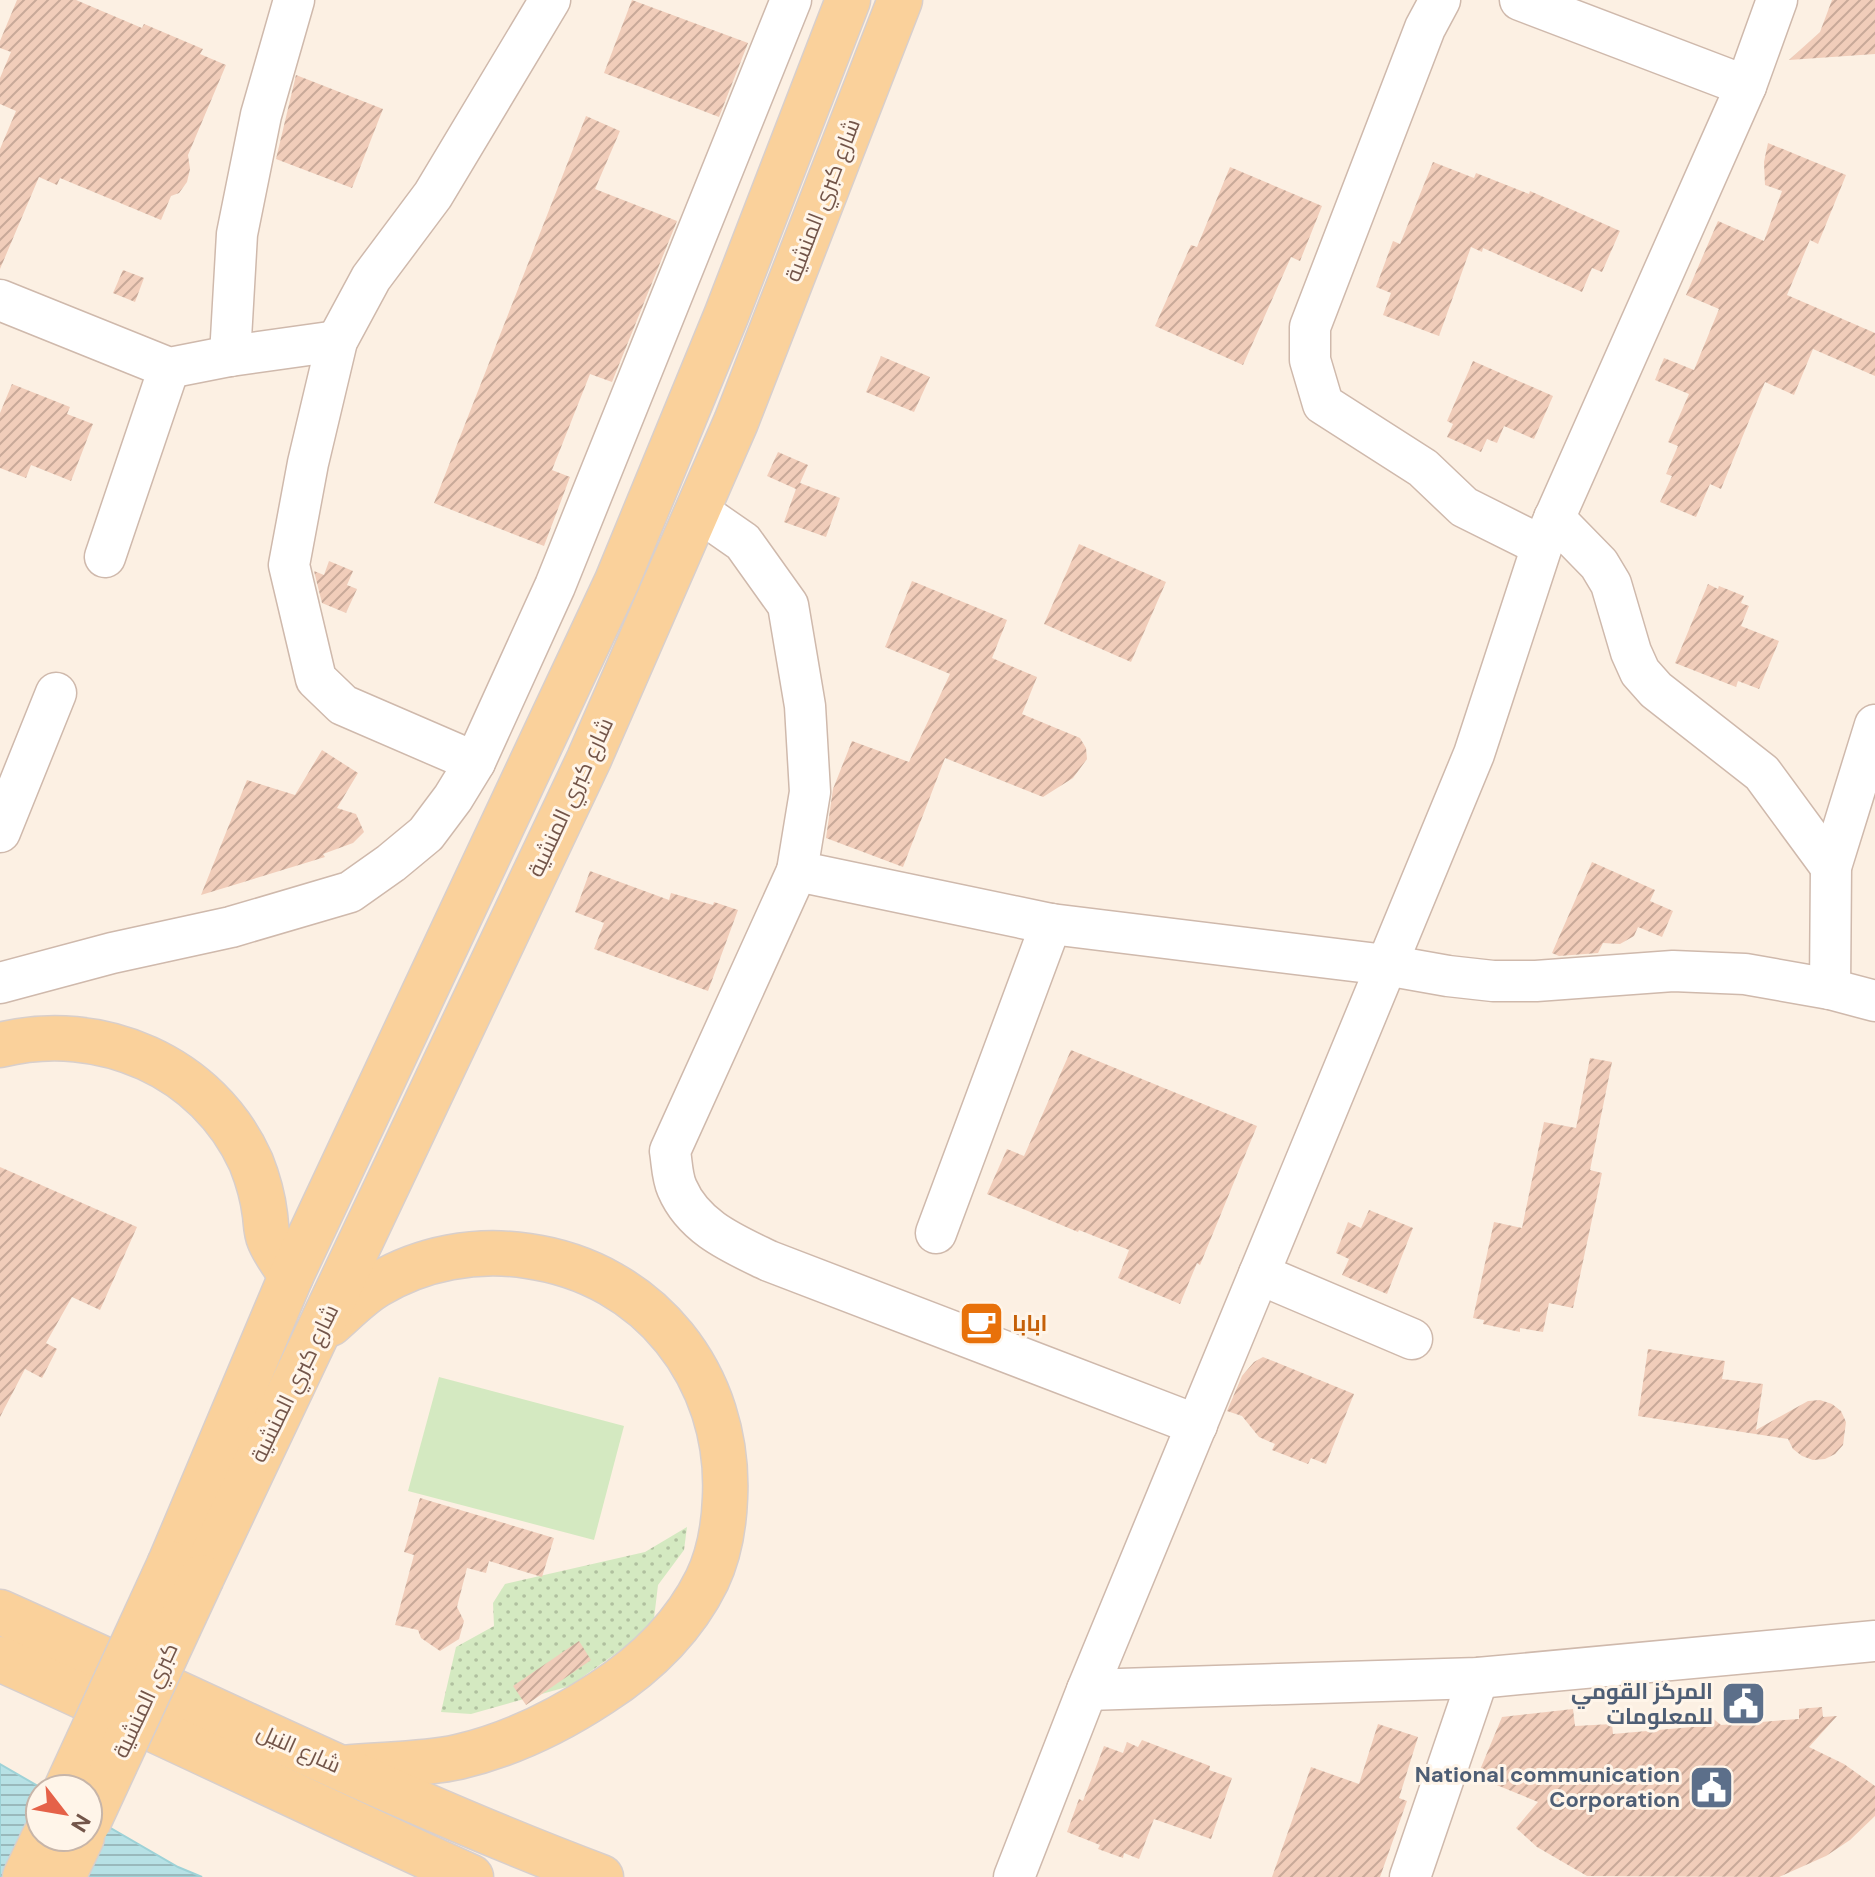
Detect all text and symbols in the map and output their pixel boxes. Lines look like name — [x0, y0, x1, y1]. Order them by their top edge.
street label: شارع كبري المنشية — [778, 115, 869, 286]
street label: شارع كبري المنشية — [521, 713, 622, 882]
street label: شارع كبري المنشية — [244, 1299, 347, 1468]
cafe icon: ابابا — [957, 1299, 1005, 1347]
place label: ابابا — [1012, 1309, 1047, 1338]
street label: كبري المنشية — [106, 1638, 187, 1763]
place label: المركز القومي للمعلومات — [1571, 1677, 1713, 1731]
public building icon: المركز القومي للمعلومات — [1720, 1680, 1768, 1728]
street label: شارع النيل — [252, 1717, 345, 1780]
place label: National communication Corporation — [1415, 1760, 1680, 1814]
public building icon: National communication Corporation — [1687, 1763, 1735, 1811]
north arrow — [24, 1773, 104, 1853]
text: N — [64, 1809, 97, 1837]

